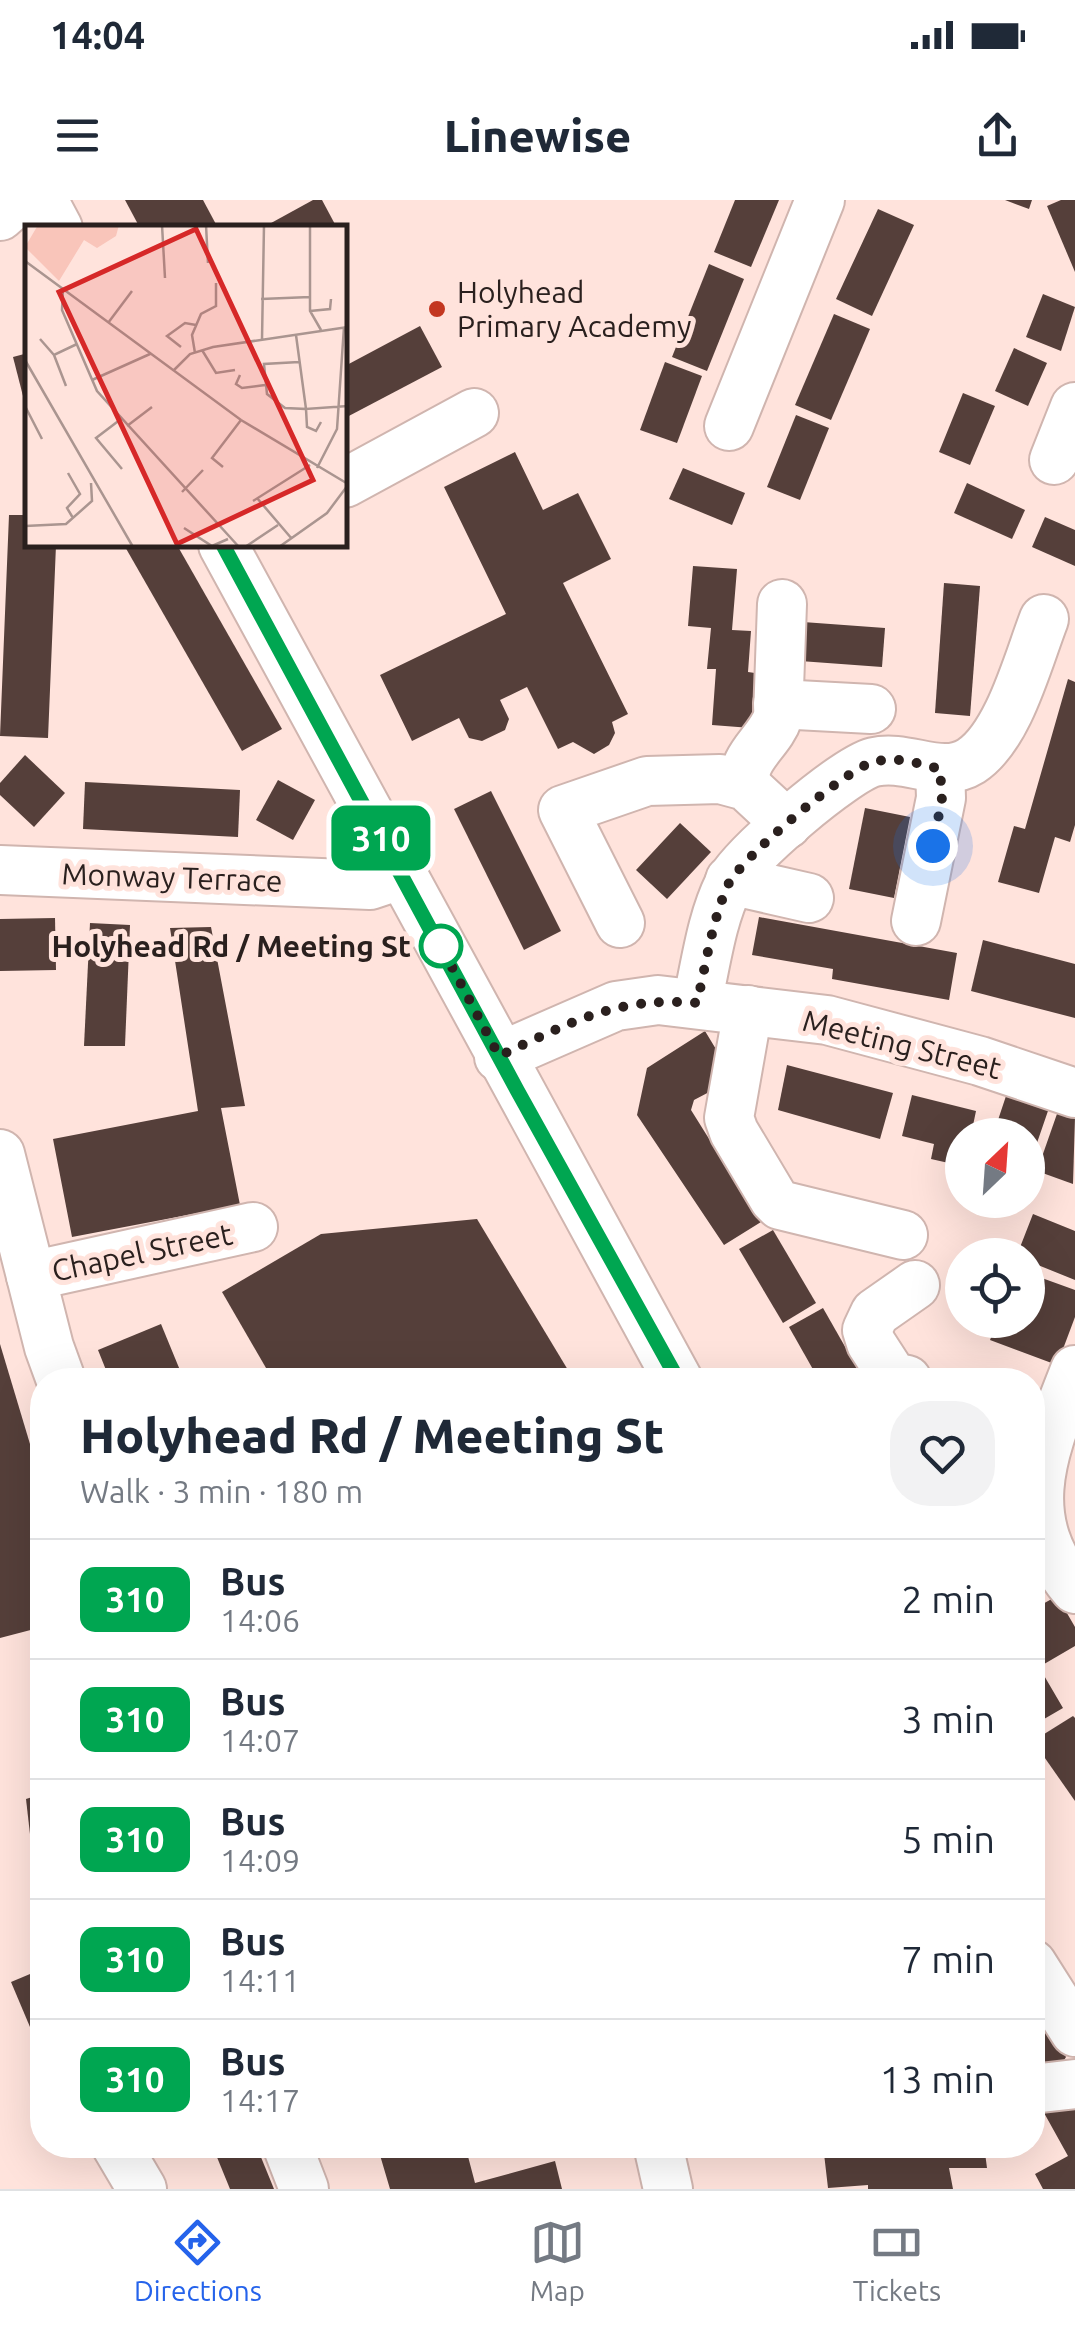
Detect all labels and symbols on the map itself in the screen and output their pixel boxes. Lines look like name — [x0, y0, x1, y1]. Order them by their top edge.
inset map — [25, 225, 348, 548]
place label: Holyhead Primary Academy — [457, 275, 691, 343]
marker: Holyhead Primary Academy — [426, 298, 448, 320]
line badge: 310 — [324, 806, 438, 870]
your location — [908, 821, 958, 871]
street label: Monway Terrace — [61, 856, 283, 898]
marker: Holyhead Rd / Meeting St — [420, 925, 462, 967]
place label: Holyhead Rd / Meeting St — [52, 929, 411, 963]
street label: Meeting Street — [799, 1003, 1005, 1085]
north arrow — [945, 1118, 1045, 1218]
street label: Chapel Street — [49, 1216, 236, 1288]

